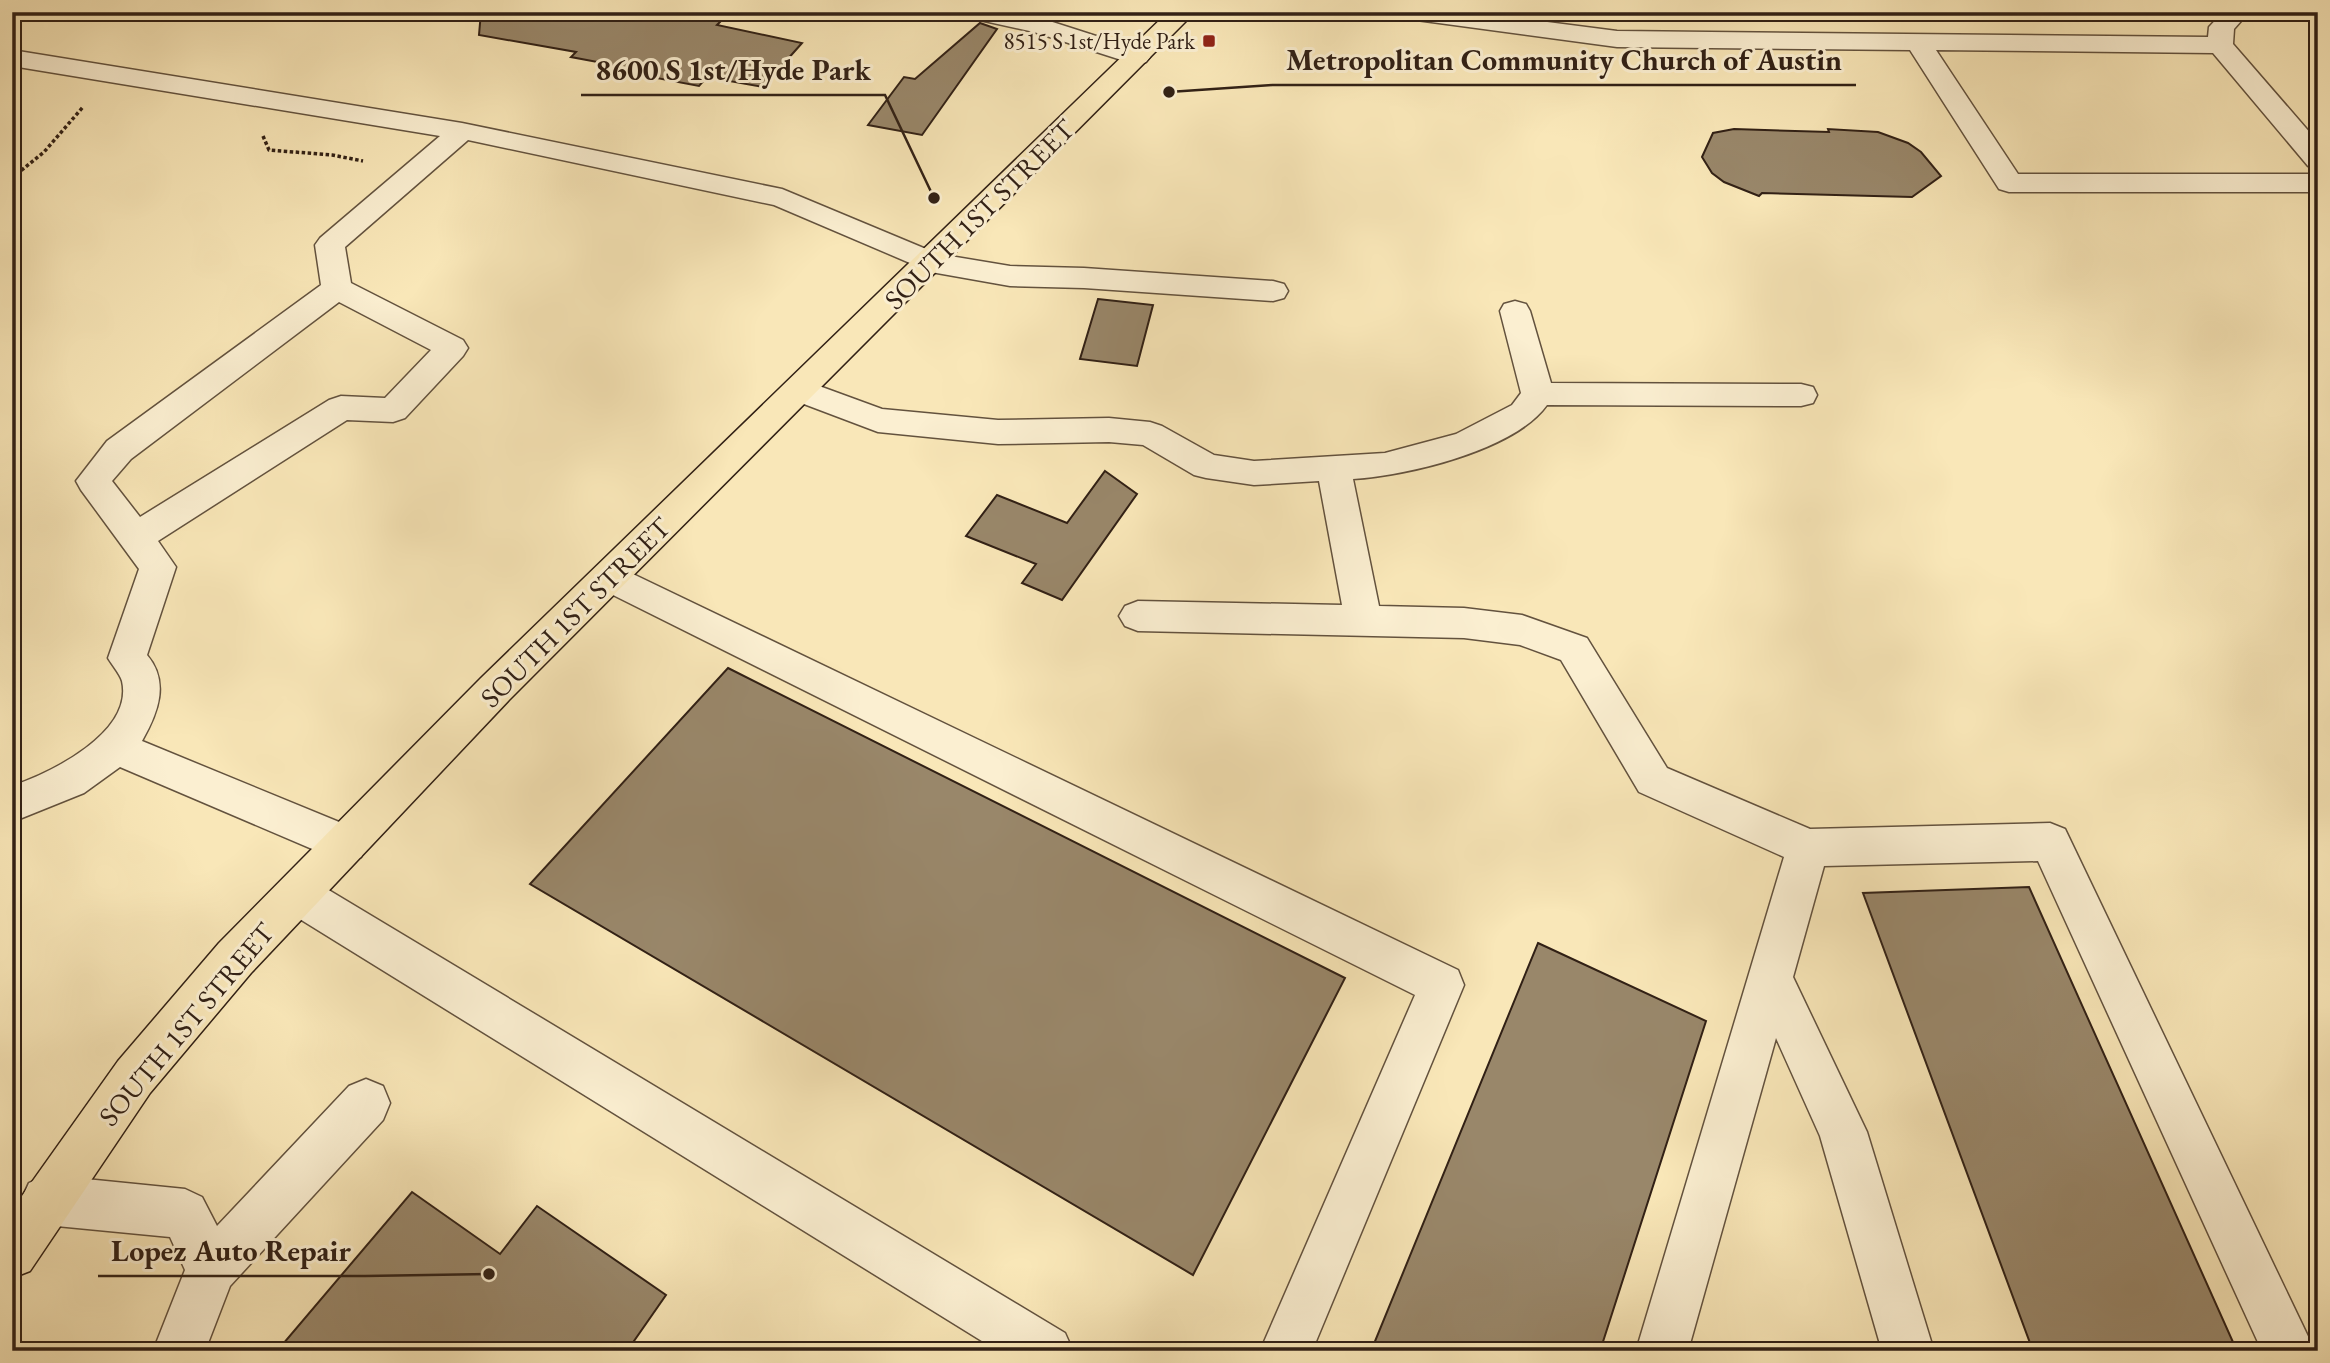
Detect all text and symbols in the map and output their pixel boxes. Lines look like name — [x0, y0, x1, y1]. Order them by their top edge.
place label: 8515 S 1st/Hyde Park — [1004, 26, 1196, 56]
marker: 8515 S 1st/Hyde Park — [1201, 33, 1217, 49]
callout: Metropolitan Community Church of Austin — [1272, 34, 1856, 85]
text: Metropolitan Community Church of Austin — [1286, 40, 1842, 79]
callout: 8600 S 1st/Hyde Park — [581, 44, 885, 95]
text: 8600 S 1st/Hyde Park — [595, 50, 871, 89]
street label: SOUTH 1ST STREET — [876, 111, 1082, 317]
street label: SOUTH 1ST STREET — [472, 509, 678, 715]
street label: SOUTH 1ST STREET — [90, 915, 282, 1133]
callout: Lopez Auto Repair — [98, 1225, 365, 1276]
text: Lopez Auto Repair — [111, 1231, 351, 1270]

